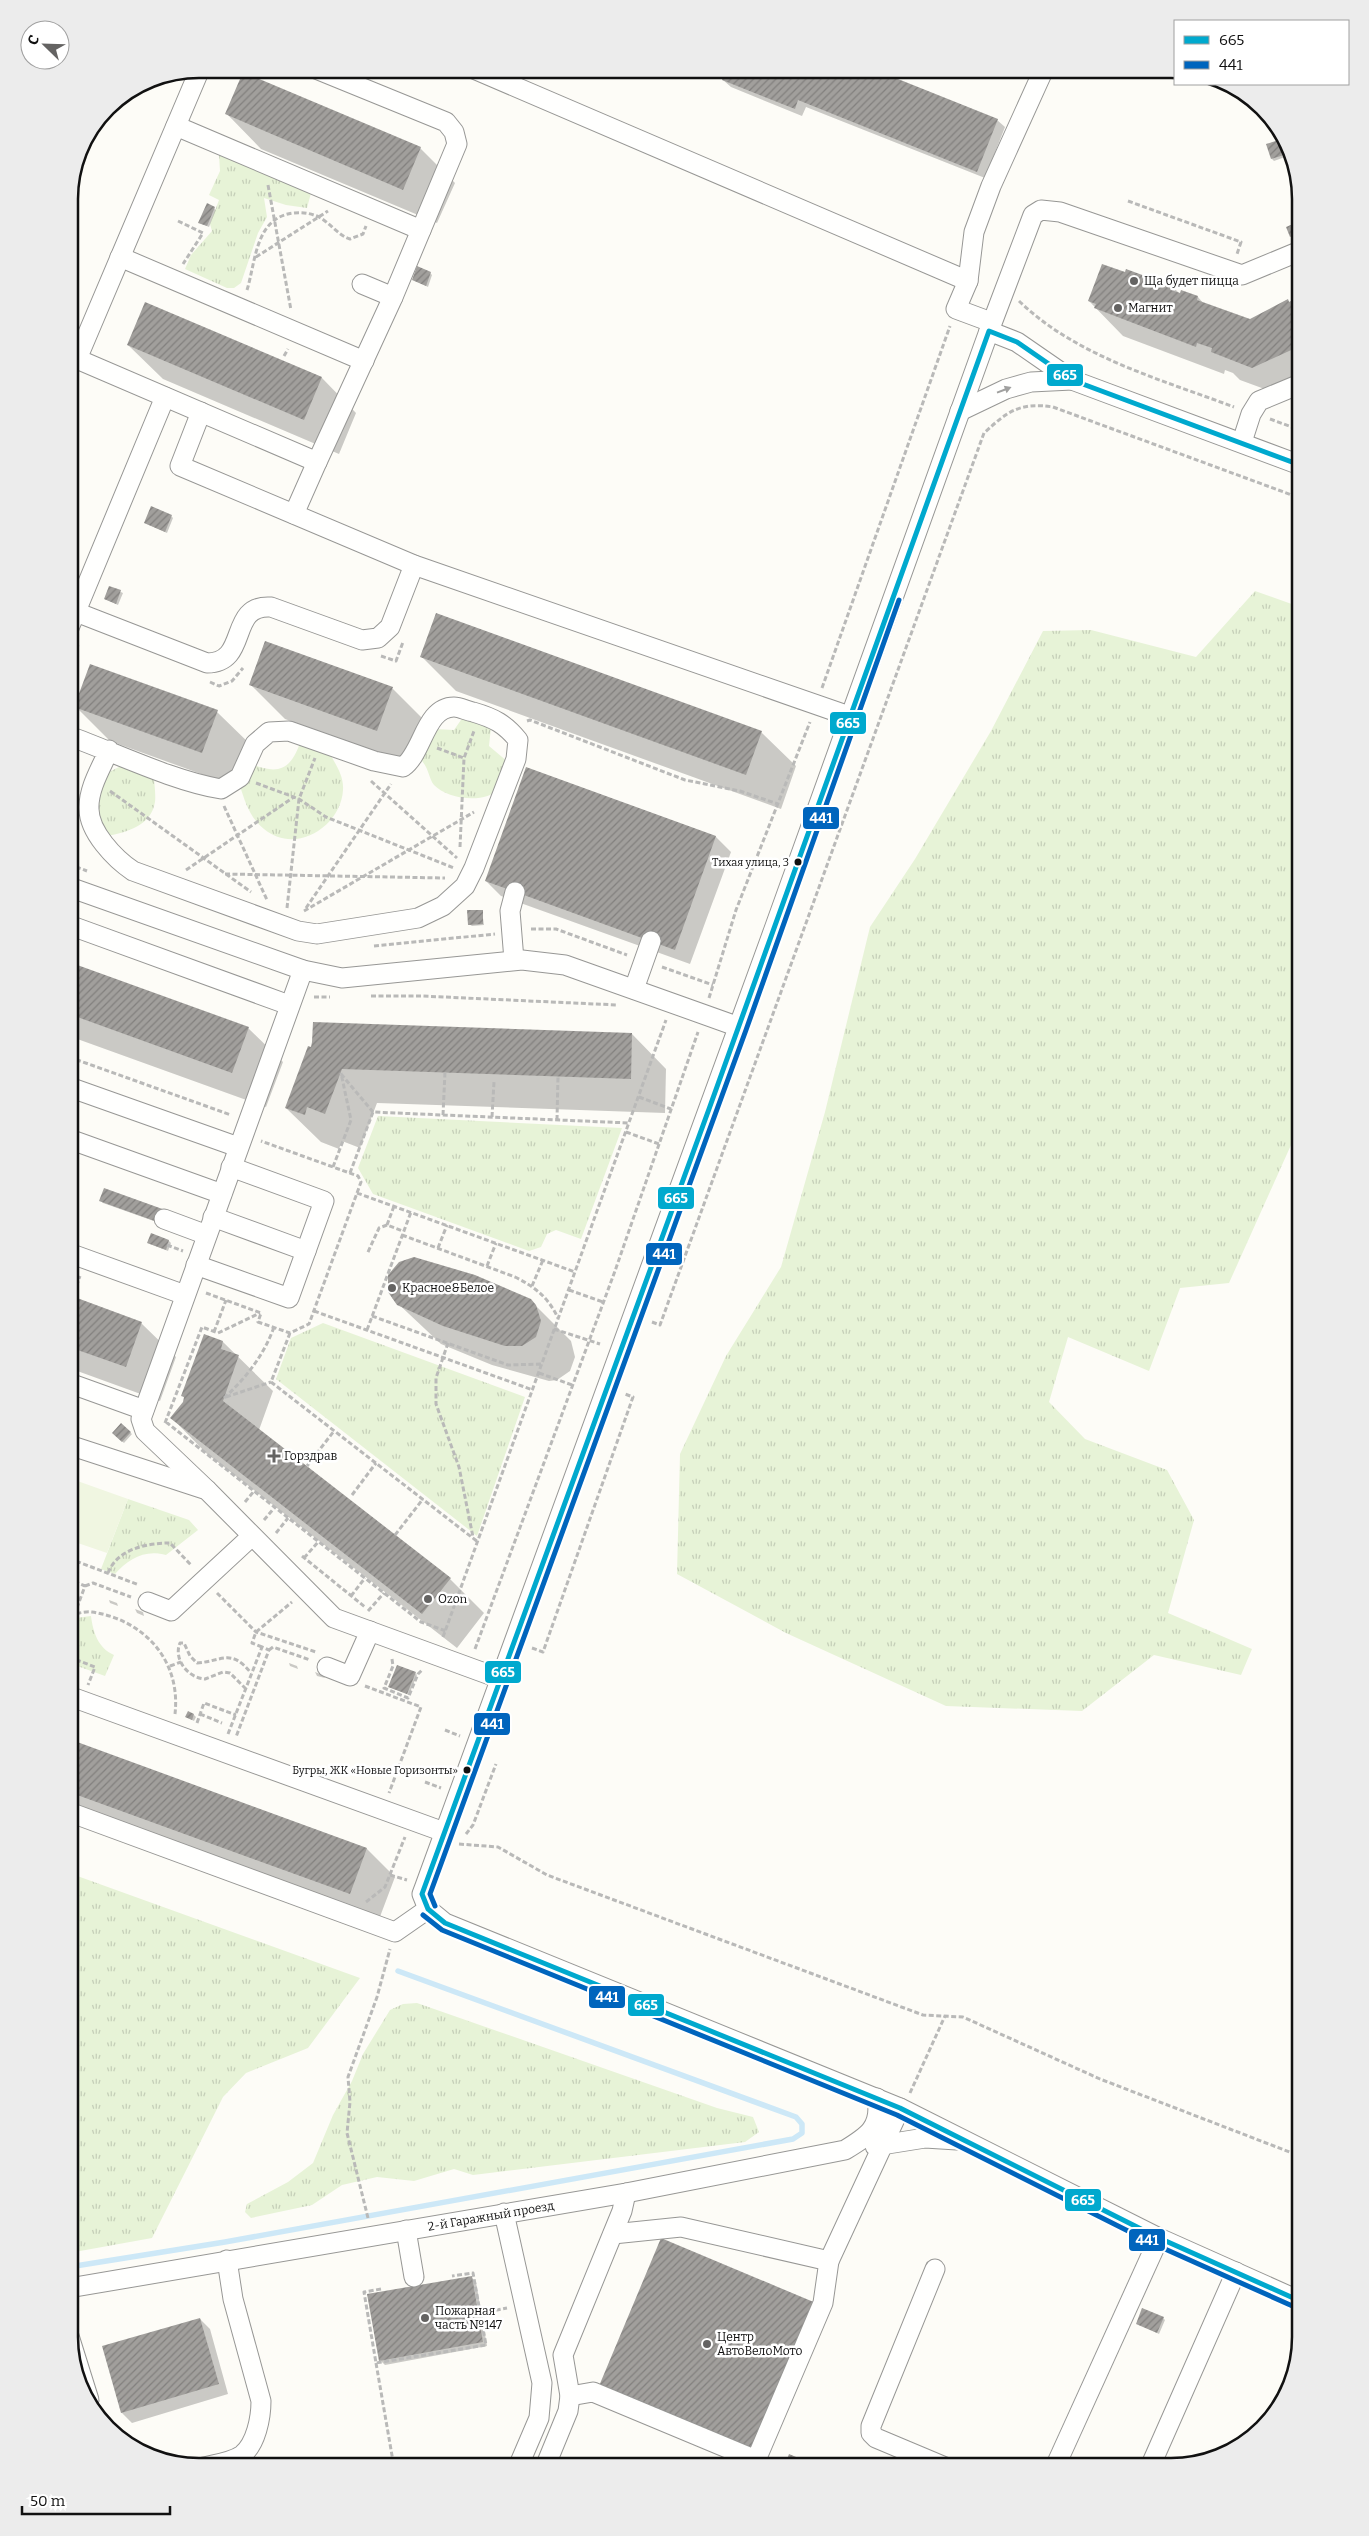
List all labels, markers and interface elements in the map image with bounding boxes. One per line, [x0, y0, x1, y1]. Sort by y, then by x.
north arrow [20, 20, 70, 70]
legend [1174, 20, 1349, 85]
text: 665 [1219, 31, 1244, 49]
text: С [24, 33, 43, 48]
text: 441 [1219, 56, 1243, 74]
place label: Ща будет пицца [1144, 274, 1239, 288]
marker: Ща будет пицца [1128, 275, 1140, 287]
place label: Магнит [1128, 301, 1173, 315]
marker: Магнит [1112, 302, 1124, 314]
line badge: 665 [1046, 363, 1084, 387]
text: 665 [1053, 367, 1077, 384]
one-way arrow [997, 386, 1012, 394]
line badge: 665 [829, 711, 867, 735]
text: 665 [836, 715, 860, 732]
line badge: 441 [802, 806, 840, 830]
text: 441 [809, 810, 833, 827]
place label: Тихая улица, 3 [712, 856, 789, 869]
marker: Тихая улица, 3 [793, 857, 803, 867]
line badge: 665 [657, 1186, 695, 1210]
text: 665 [664, 1190, 688, 1207]
line badge: 441 [645, 1242, 683, 1266]
text: 441 [652, 1246, 676, 1263]
place label: Красное&Белое [402, 1281, 494, 1295]
marker: Красное&Белое [386, 1282, 398, 1294]
place label: Горздрав [284, 1449, 337, 1463]
marker: Горздрав [268, 1450, 280, 1462]
place label: Ozon [438, 1592, 468, 1606]
marker: Ozon [422, 1593, 434, 1605]
line badge: 665 [484, 1660, 522, 1684]
text: 665 [491, 1664, 515, 1681]
line badge: 441 [473, 1712, 511, 1736]
text: 441 [480, 1716, 504, 1733]
place label: Бугры, ЖК «Новые Горизонты» [292, 1764, 458, 1777]
marker: Бугры, ЖК «Новые Горизонты» [462, 1765, 472, 1775]
line badge: 441 [588, 1985, 626, 2009]
text: 441 [595, 1989, 619, 2006]
line badge: 665 [627, 1993, 665, 2017]
text: 665 [634, 1997, 658, 2014]
line badge: 665 [1064, 2188, 1102, 2212]
text: 665 [1071, 2192, 1095, 2209]
street label: 2-й Гаражный проезд [427, 2198, 555, 2234]
line badge: 441 [1128, 2228, 1166, 2252]
text: 441 [1135, 2232, 1159, 2249]
place label: Пожарная часть №147 [434, 2304, 502, 2332]
marker: Пожарная часть №147 [419, 2312, 431, 2324]
place label: Центр АвтоВелоМото [717, 2330, 802, 2358]
marker: Центр АвтоВелоМото [701, 2338, 713, 2350]
scale bar [22, 2484, 170, 2516]
text: 50 m [30, 2492, 66, 2510]

